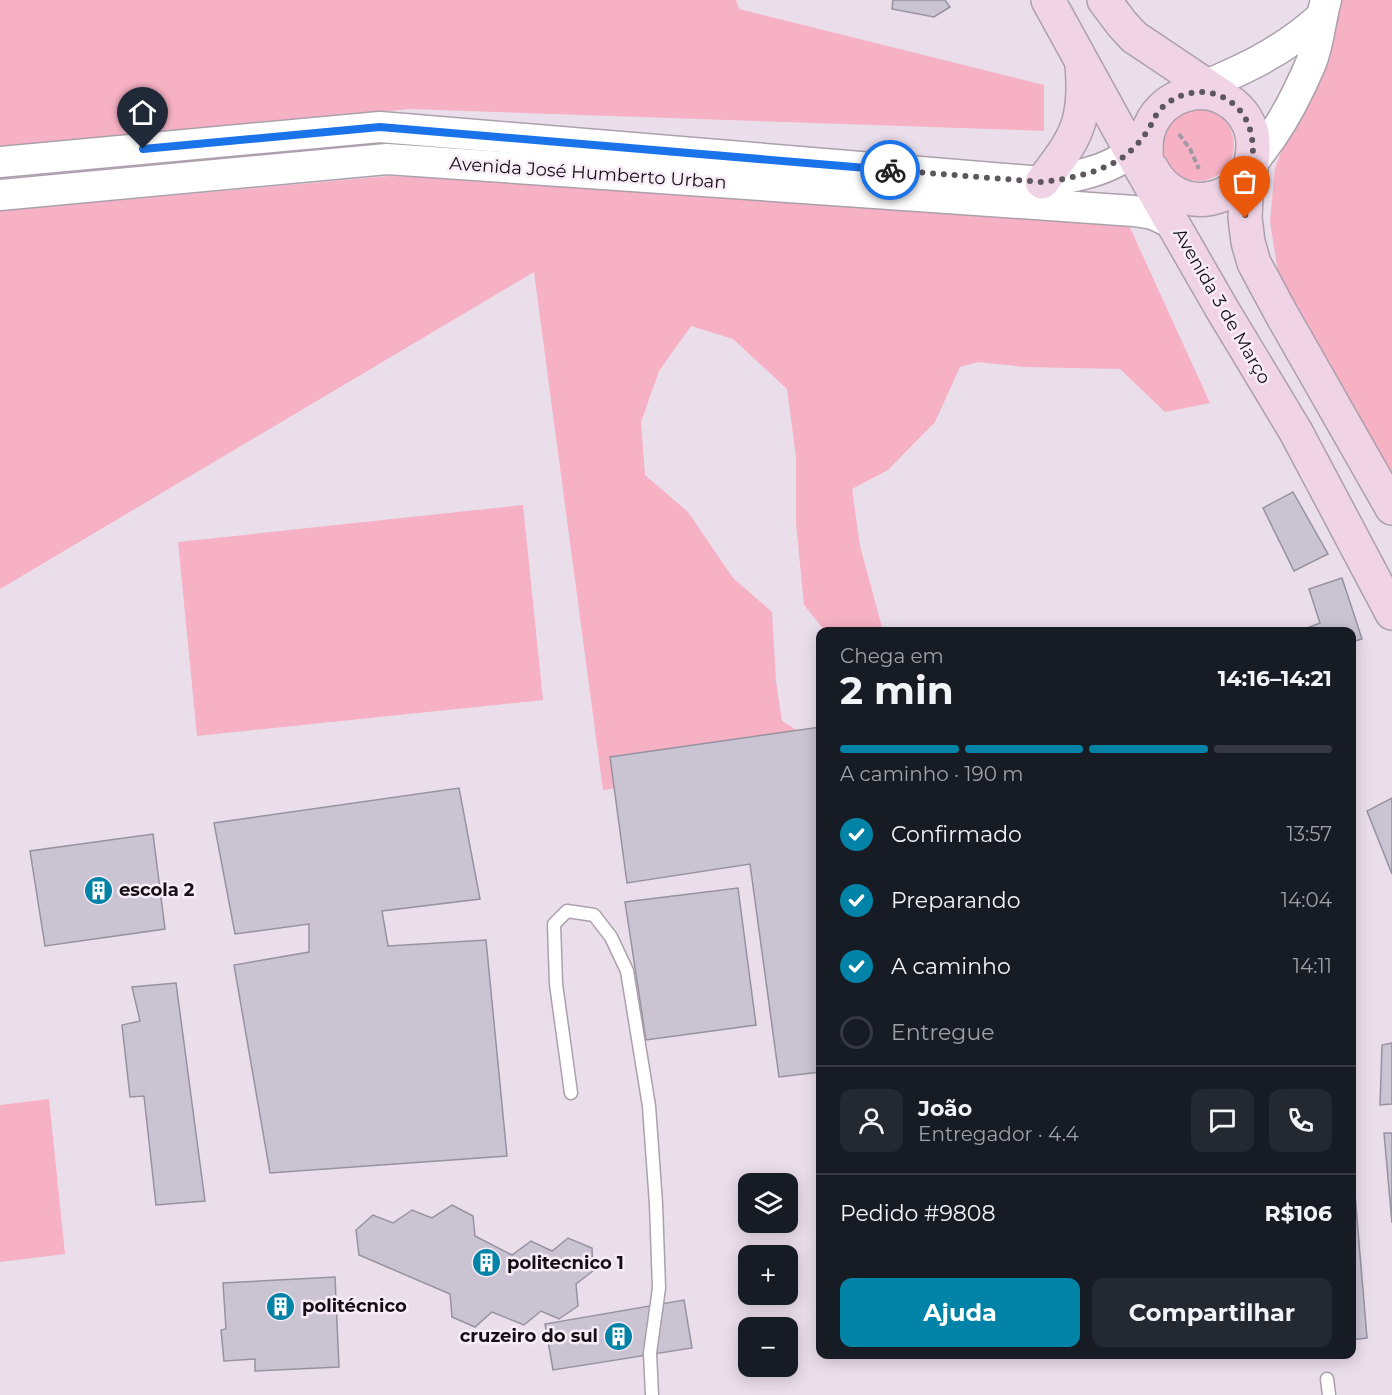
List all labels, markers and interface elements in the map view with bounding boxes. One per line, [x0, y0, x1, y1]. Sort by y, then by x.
pin [117, 87, 168, 149]
icon: home [126, 96, 159, 129]
courier [860, 140, 920, 200]
street label: Avenida José Humberto Urban [449, 152, 727, 194]
icon: bike [874, 154, 907, 187]
pin [1219, 156, 1270, 218]
icon: bag [1228, 165, 1261, 198]
street label: Avenida 3 de Março [1168, 224, 1276, 388]
text: Chega em [840, 644, 944, 668]
text: 14:16–14:21 [1218, 665, 1332, 692]
text: 2 min [840, 666, 954, 714]
text: A caminho · 190 m [840, 762, 1023, 786]
icon: check [840, 818, 873, 851]
text: Confirmado [891, 821, 1022, 848]
text: 13:57 [1286, 822, 1332, 846]
building icon: escola 2 [82, 874, 114, 906]
place label: escola 2 [119, 879, 195, 901]
icon: check [840, 884, 873, 917]
text: Preparando [891, 887, 1020, 914]
text: 14:04 [1281, 888, 1332, 912]
icon: check [840, 950, 873, 983]
text: A caminho [891, 953, 1011, 980]
text: 14:11 [1293, 954, 1332, 978]
text: Entregue [891, 1019, 995, 1046]
button: person [840, 1089, 903, 1152]
button: chat [1191, 1089, 1254, 1152]
button: phone [1269, 1089, 1332, 1152]
text: João [918, 1095, 972, 1122]
text: Entregador · 4.4 [918, 1122, 1079, 1146]
map controls [738, 1173, 798, 1377]
button: layers [738, 1173, 798, 1233]
text: Pedido #9808 [840, 1200, 995, 1227]
text: R$106 [1264, 1200, 1332, 1227]
button: + [738, 1245, 798, 1305]
building icon: politecnico 1 [470, 1247, 502, 1279]
place label: politecnico 1 [507, 1252, 624, 1274]
button: Ajuda [840, 1278, 1080, 1347]
button: Compartilhar [1092, 1278, 1332, 1347]
building icon: politécnico [265, 1290, 297, 1322]
place label: politécnico [302, 1295, 407, 1317]
button: − [738, 1317, 798, 1377]
building icon: cruzeiro do sul [603, 1320, 635, 1352]
place label: cruzeiro do sul [460, 1325, 598, 1347]

